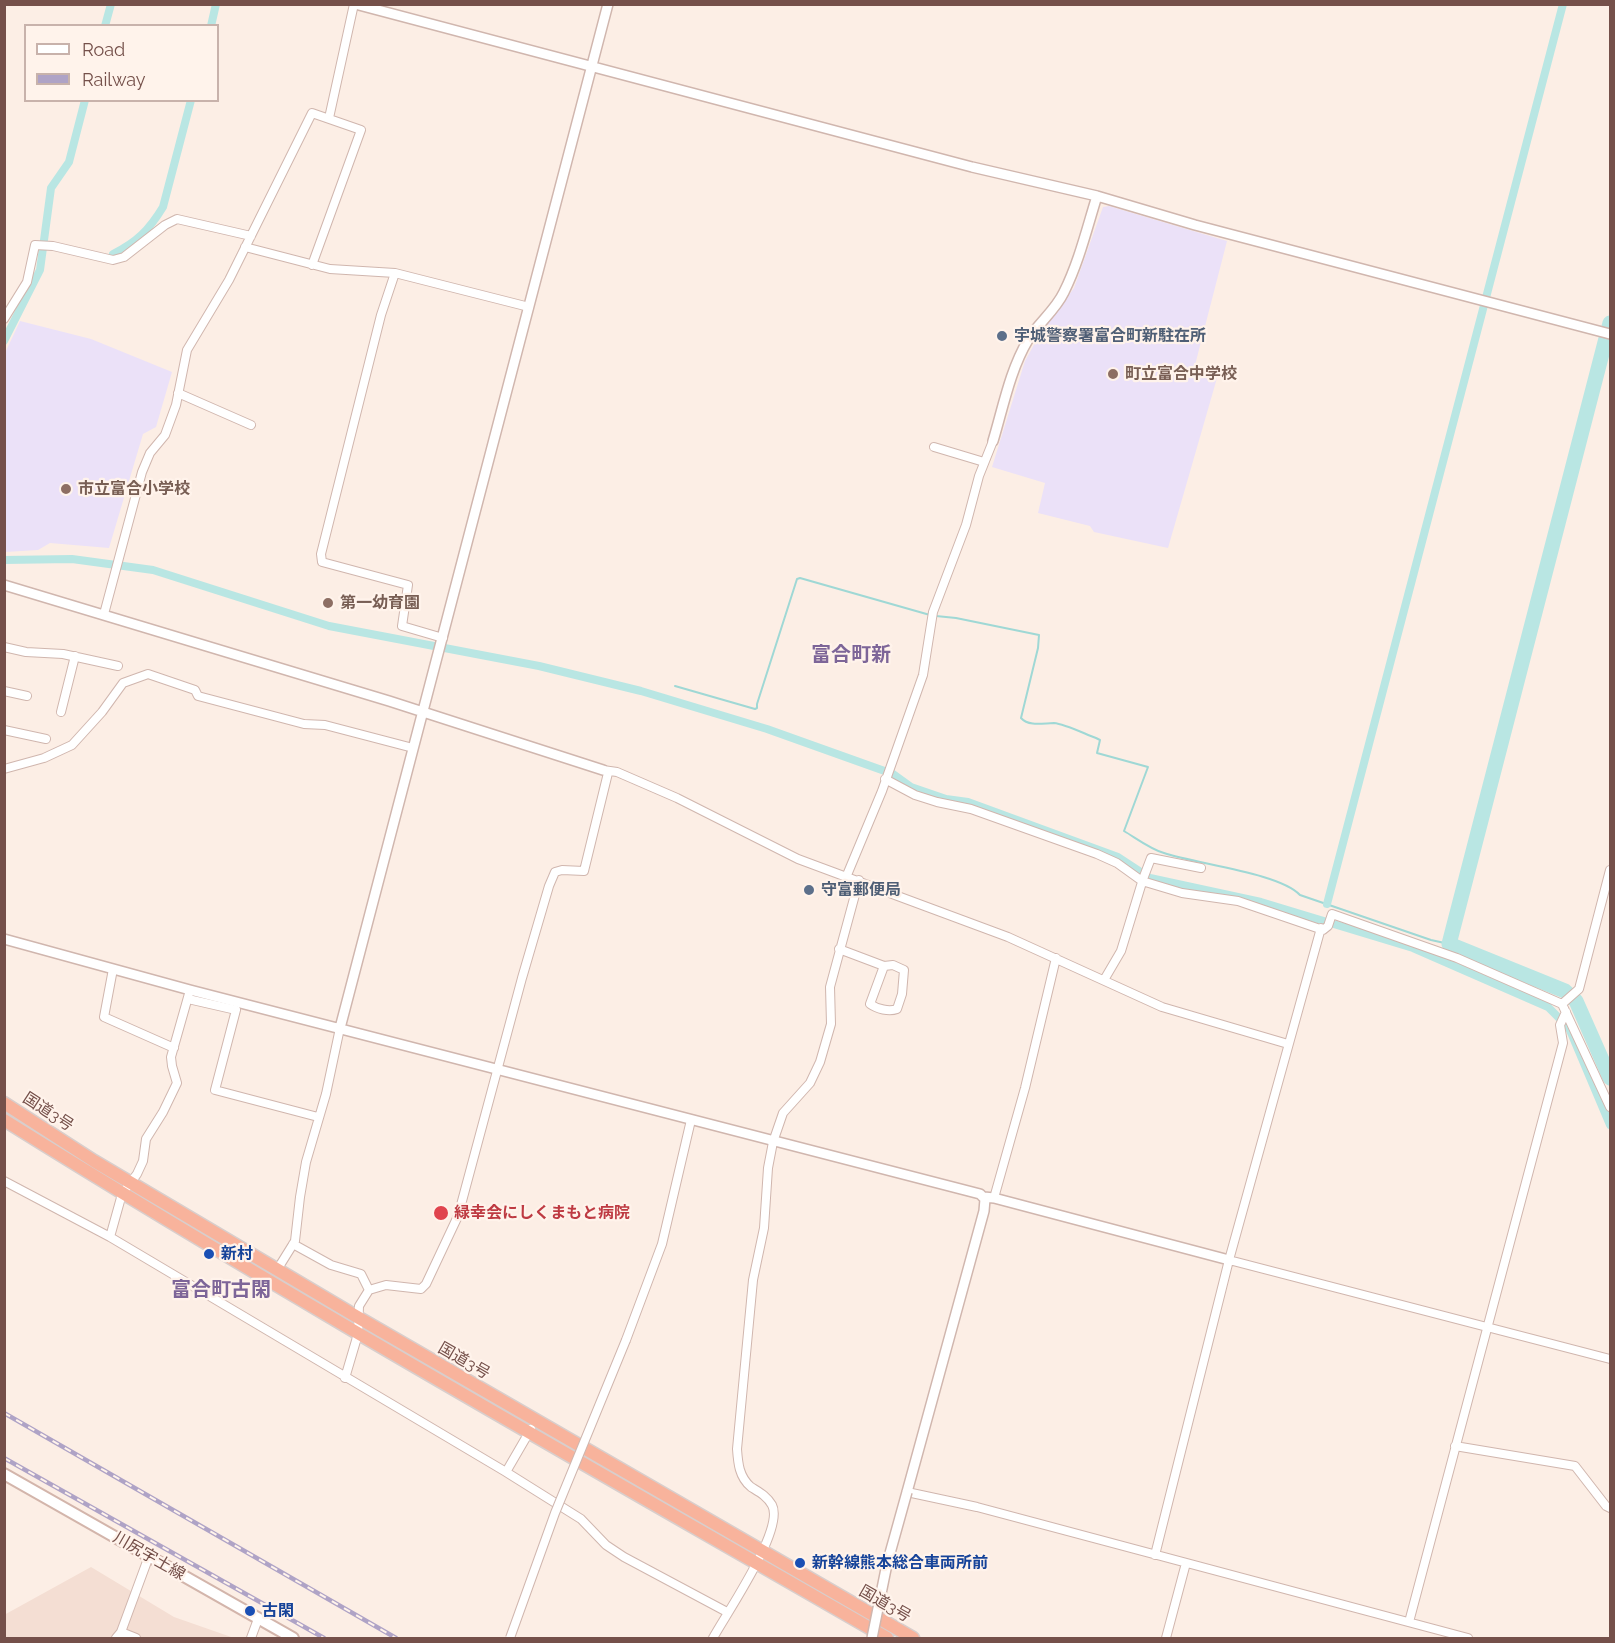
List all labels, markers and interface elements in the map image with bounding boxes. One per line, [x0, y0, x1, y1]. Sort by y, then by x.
legend [24, 24, 219, 102]
text: Road [82, 39, 125, 60]
text: Railway [82, 69, 146, 90]
place label: 宇城警察署富合町新駐在所 [1014, 326, 1206, 346]
marker: 宇城警察署富合町新駐在所 [995, 329, 1009, 343]
place label: 町立富合中学校 [1125, 364, 1237, 384]
marker: 町立富合中学校 [1106, 367, 1120, 381]
place label: 市立富合小学校 [78, 479, 190, 499]
marker: 市立富合小学校 [59, 482, 73, 496]
place label: 第一幼育園 [340, 593, 420, 613]
marker: 第一幼育園 [321, 596, 335, 610]
district label: 富合町新 [811, 643, 891, 667]
place label: 守富郵便局 [821, 880, 901, 900]
marker: 守富郵便局 [802, 883, 816, 897]
street label: 国道3号 [19, 1089, 77, 1135]
place label: 緑幸会にしくまもと病院 [454, 1203, 630, 1223]
marker: 緑幸会にしくまもと病院 [432, 1204, 450, 1222]
place label: 新村 [221, 1244, 253, 1264]
marker: 新村 [202, 1247, 216, 1261]
district label: 富合町古閑 [171, 1278, 271, 1302]
street label: 国道3号 [435, 1339, 493, 1383]
street label: 川尻宇土線 [110, 1528, 188, 1584]
place label: 新幹線熊本総合車両所前 [812, 1553, 988, 1573]
marker: 新幹線熊本総合車両所前 [793, 1556, 807, 1570]
street label: 国道3号 [856, 1582, 914, 1626]
place label: 古閑 [262, 1601, 294, 1621]
marker: 古閑 [243, 1604, 257, 1618]

